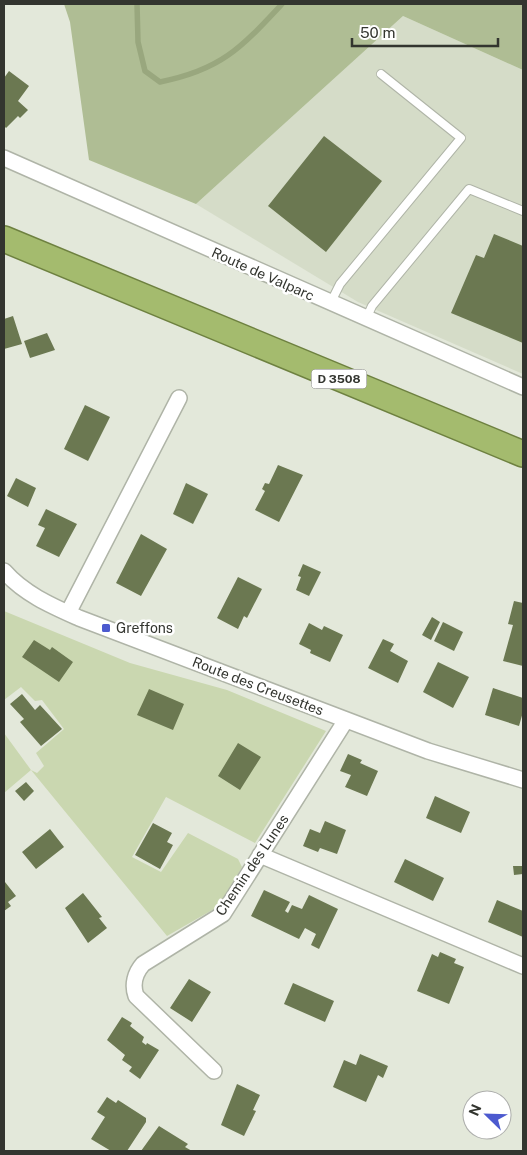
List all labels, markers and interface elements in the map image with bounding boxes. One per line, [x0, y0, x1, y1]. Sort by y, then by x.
scale bar [352, 15, 498, 47]
text: 50 m [360, 24, 395, 41]
street label: Route de Valparc [209, 244, 317, 304]
road number: D 3508 [312, 369, 366, 388]
place label: Greffons [116, 620, 173, 636]
marker: Greffons [100, 622, 112, 634]
street label: Route des Creusettes [190, 654, 326, 718]
street label: Chemin des Lunes [212, 811, 292, 919]
north arrow [462, 1090, 512, 1140]
text: N [466, 1102, 485, 1118]

